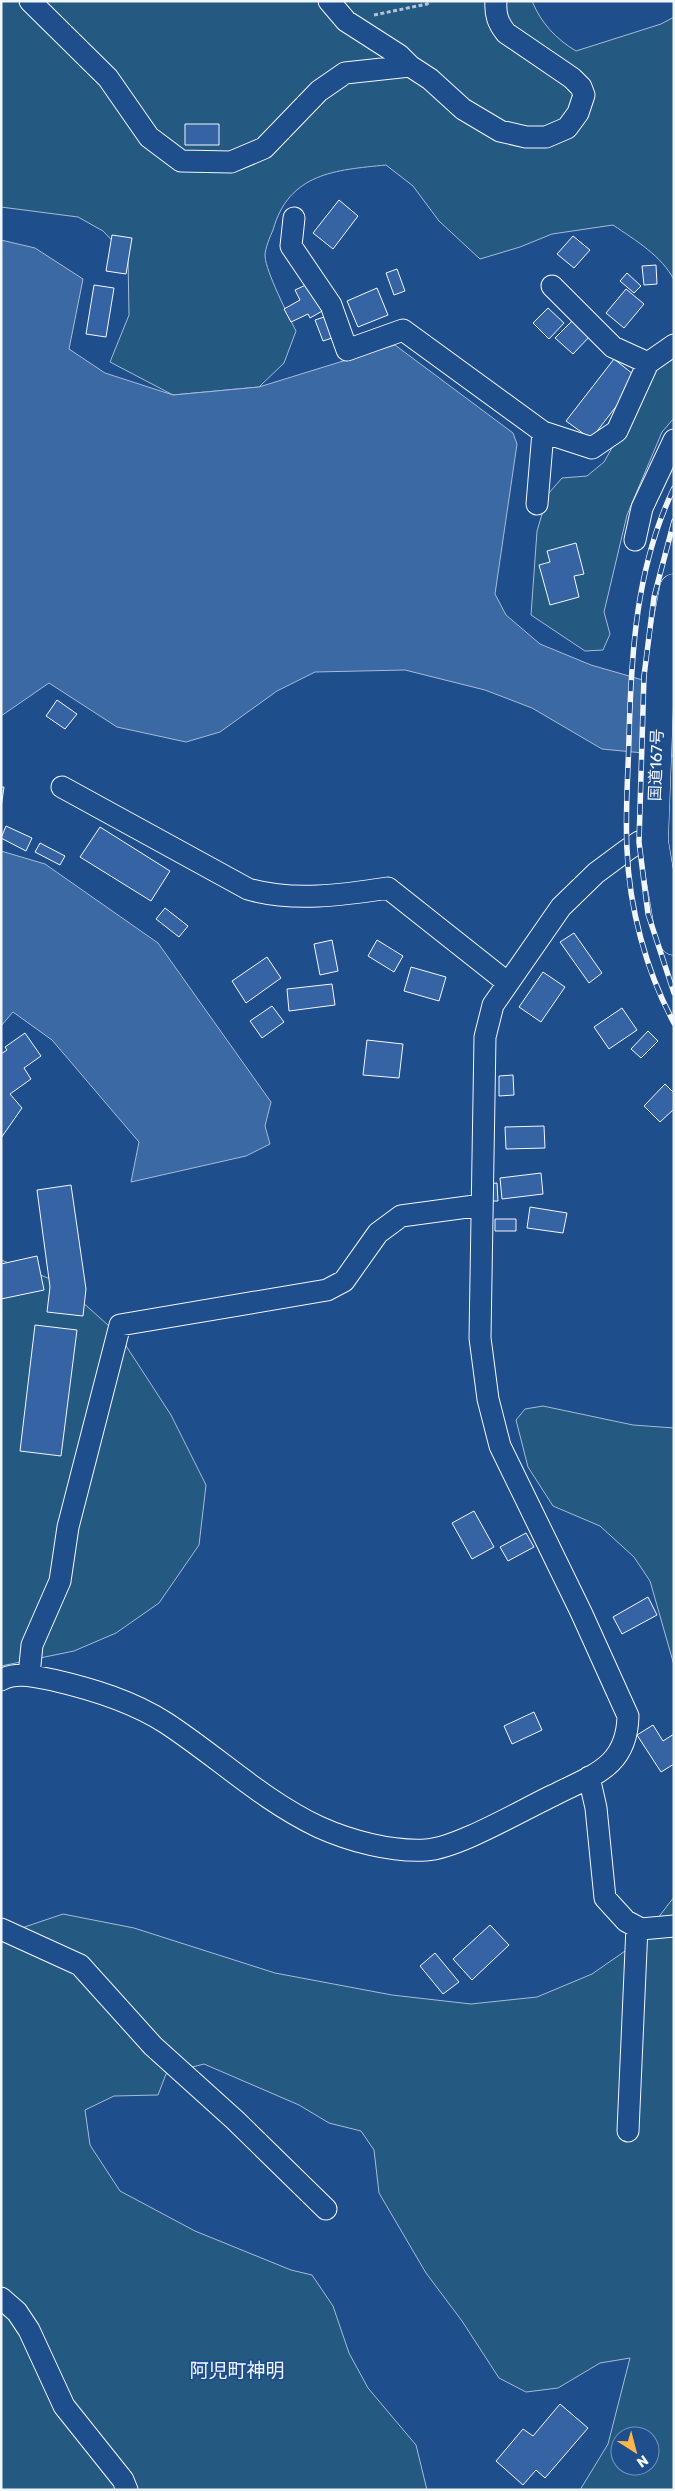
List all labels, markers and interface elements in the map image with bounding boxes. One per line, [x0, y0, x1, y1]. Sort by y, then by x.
street label: 国道167号 [645, 729, 667, 801]
district label: 阿児町神明 [189, 2359, 285, 2382]
north arrow [610, 2426, 660, 2476]
text: N [633, 2451, 651, 2471]

